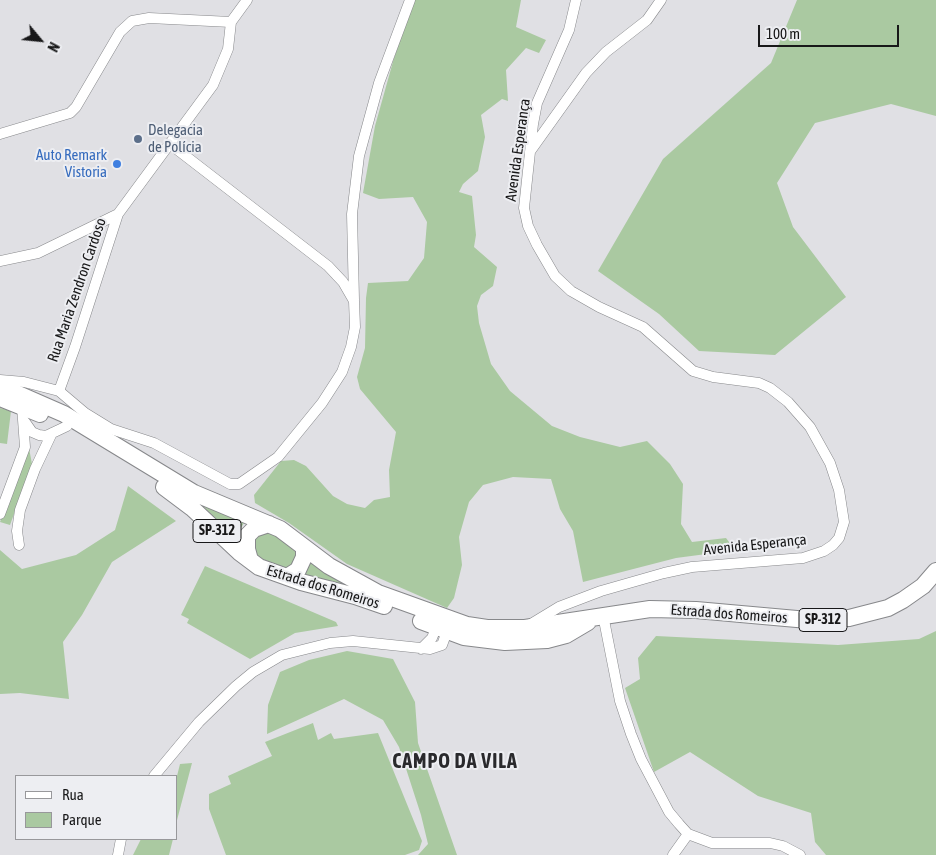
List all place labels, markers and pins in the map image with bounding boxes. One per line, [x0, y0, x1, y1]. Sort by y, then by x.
place label: Delegacia de Polícia [148, 121, 203, 156]
marker: Delegacia de Polícia [132, 133, 144, 145]
place label: Auto Remark Vistoria [36, 146, 107, 181]
marker: Auto Remark Vistoria [111, 158, 123, 170]

